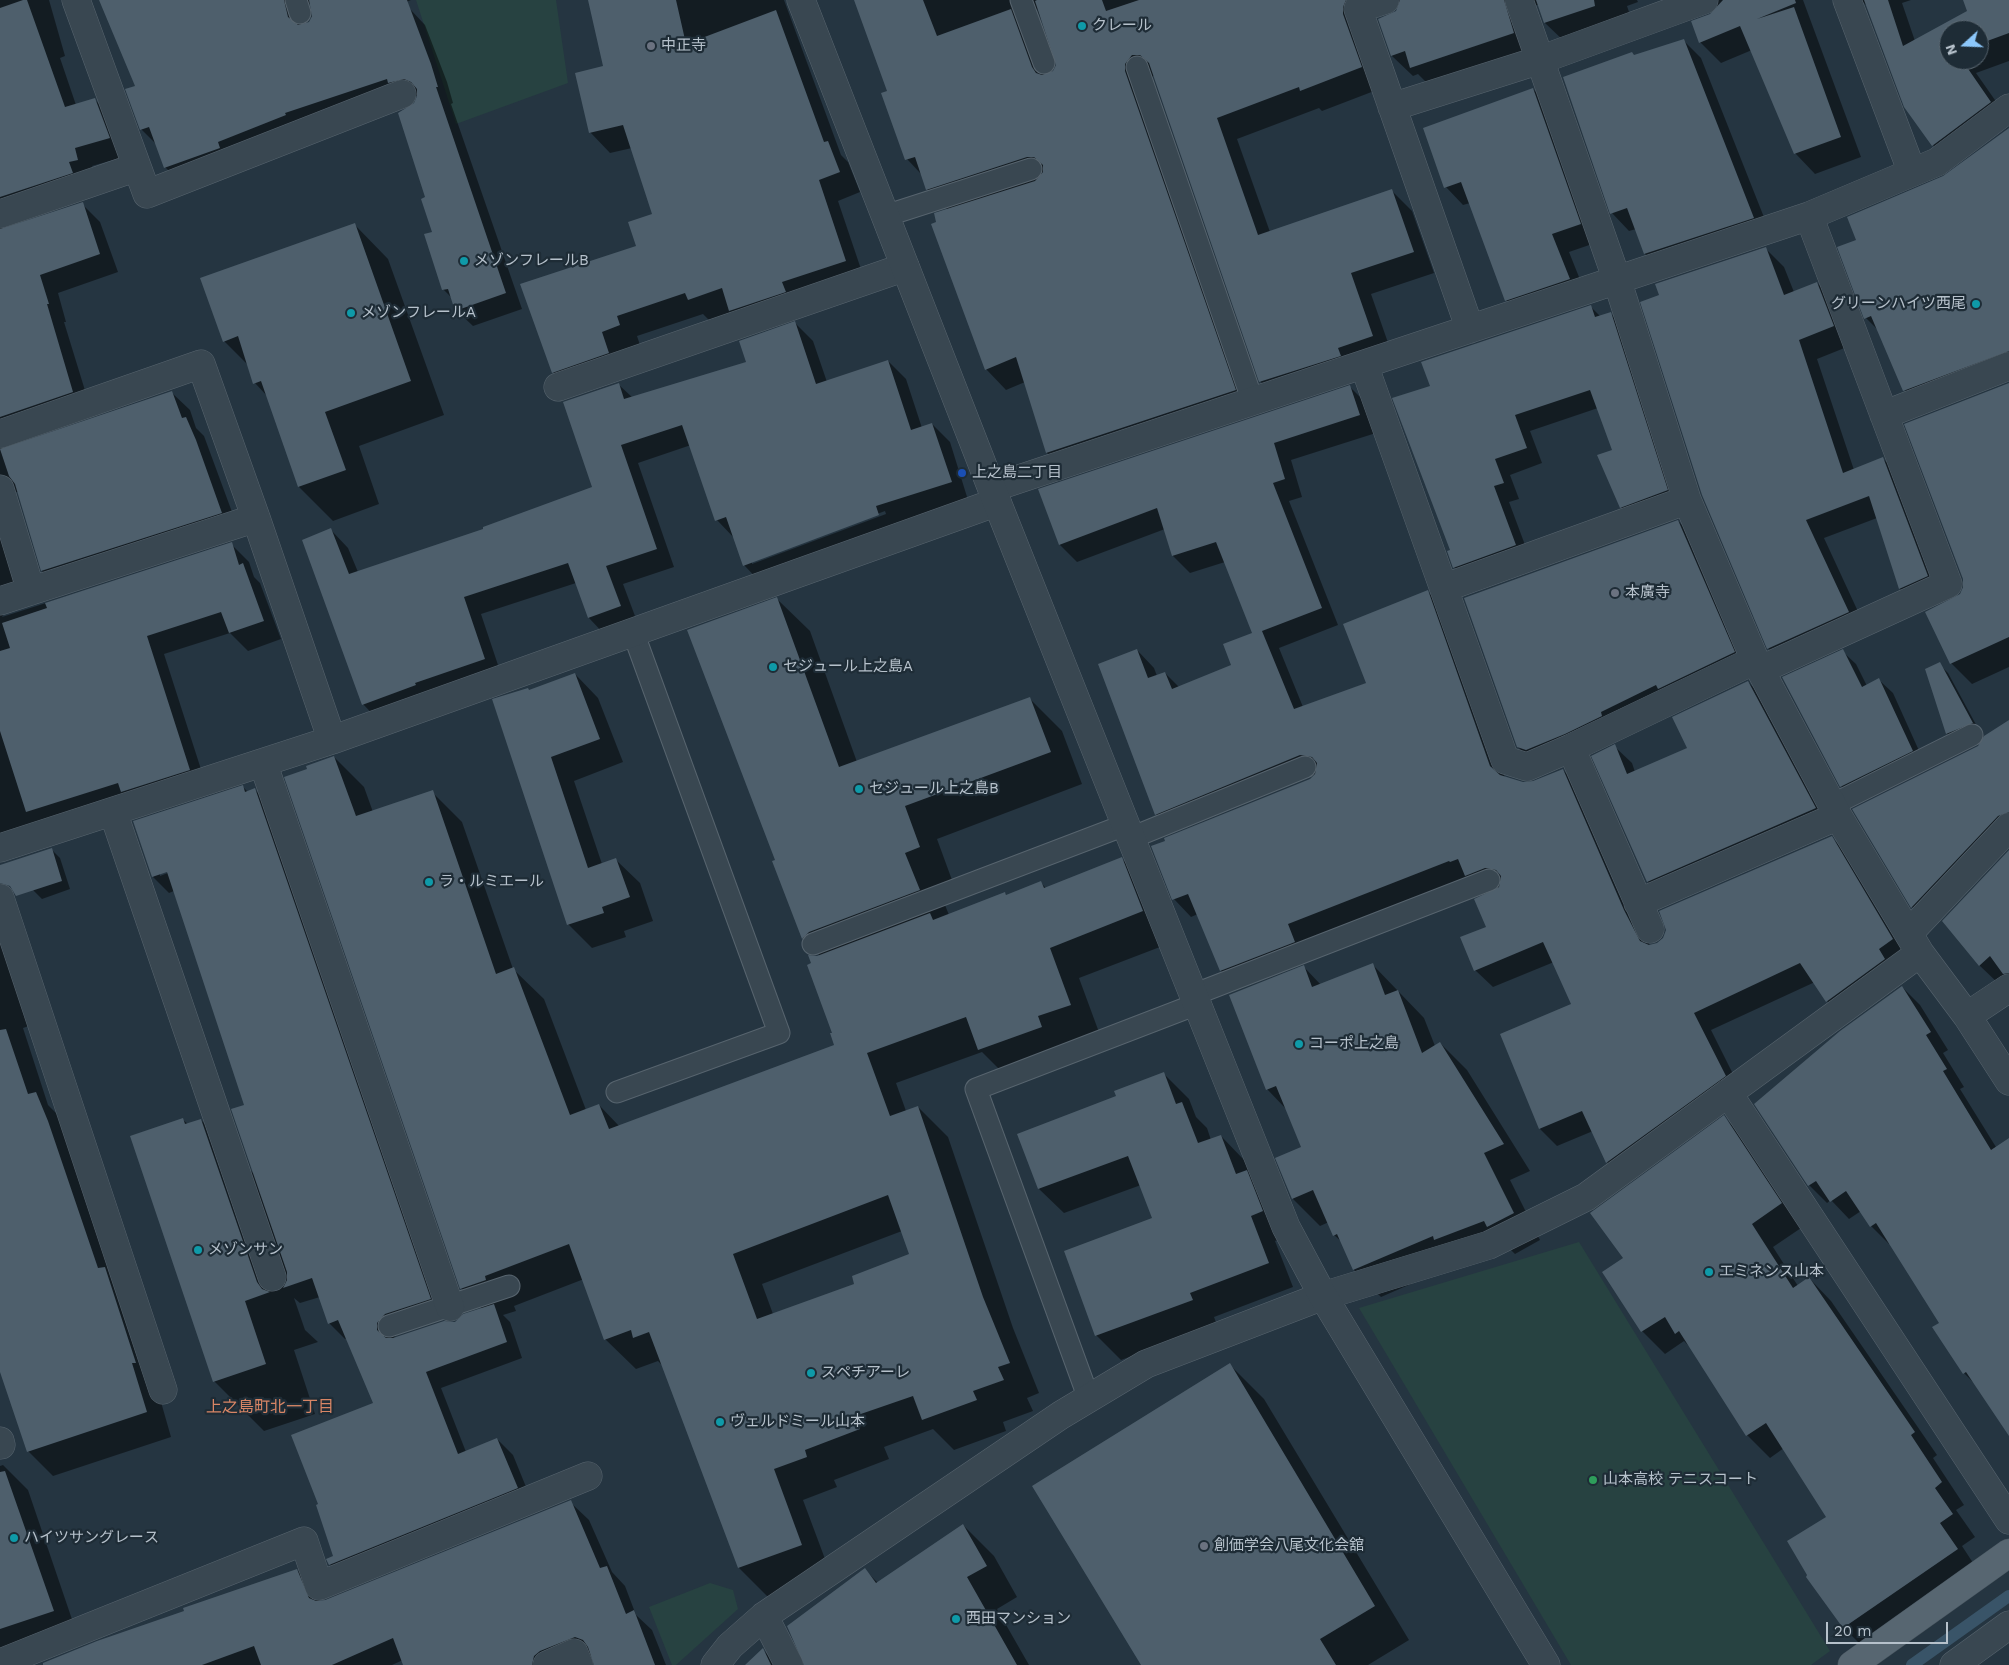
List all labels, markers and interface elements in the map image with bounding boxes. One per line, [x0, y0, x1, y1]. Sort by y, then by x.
place label: クレール [1092, 17, 1152, 35]
marker: クレール [1076, 20, 1088, 32]
north arrow [1939, 20, 1989, 70]
place label: 中正寺 [661, 37, 706, 55]
marker: 中正寺 [645, 40, 657, 52]
text: N [1942, 42, 1960, 57]
place label: メゾンフレールB [474, 252, 589, 270]
marker: メゾンフレールB [458, 255, 470, 267]
place label: グリーンハイツ西尾 [1831, 295, 1966, 313]
marker: グリーンハイツ西尾 [1970, 298, 1982, 310]
place label: メゾンフレールA [361, 304, 476, 322]
marker: メゾンフレールA [345, 307, 357, 319]
place label: 上之島二丁目 [972, 464, 1062, 482]
marker: 上之島二丁目 [956, 467, 968, 479]
place label: 本廣寺 [1625, 584, 1670, 602]
marker: 本廣寺 [1609, 587, 1621, 599]
place label: セジュール上之島A [783, 658, 913, 676]
marker: セジュール上之島A [767, 661, 779, 673]
place label: セジュール上之島B [869, 780, 999, 798]
marker: セジュール上之島B [853, 783, 865, 795]
place label: ラ・ルミエール [439, 873, 544, 891]
marker: ラ・ルミエール [423, 876, 435, 888]
place label: コーポ上之島 [1309, 1035, 1399, 1053]
marker: コーポ上之島 [1293, 1038, 1305, 1050]
place label: メゾンサン [208, 1241, 283, 1259]
marker: メゾンサン [192, 1244, 204, 1256]
place label: エミネンス山本 [1719, 1263, 1824, 1281]
marker: エミネンス山本 [1703, 1266, 1715, 1278]
place label: スペチアーレ [821, 1364, 910, 1382]
marker: スペチアーレ [805, 1367, 817, 1379]
district label: 上之島町北一丁目 [206, 1397, 334, 1417]
place label: ヴェルドミール山本 [730, 1413, 865, 1431]
marker: ヴェルドミール山本 [714, 1416, 726, 1428]
place label: 山本高校 テニスコート [1603, 1471, 1758, 1489]
marker: 山本高校 テニスコート [1587, 1474, 1599, 1486]
place label: ハイツサングレース [24, 1529, 159, 1547]
marker: ハイツサングレース [8, 1532, 20, 1544]
place label: 創価学会八尾文化会舘 [1214, 1537, 1364, 1555]
marker: 創価学会八尾文化会舘 [1198, 1540, 1210, 1552]
place label: 西田マンション [966, 1610, 1071, 1628]
scale bar [1829, 1612, 1952, 1644]
marker: 西田マンション [950, 1613, 962, 1625]
text: 20 m [1834, 1622, 1872, 1640]

